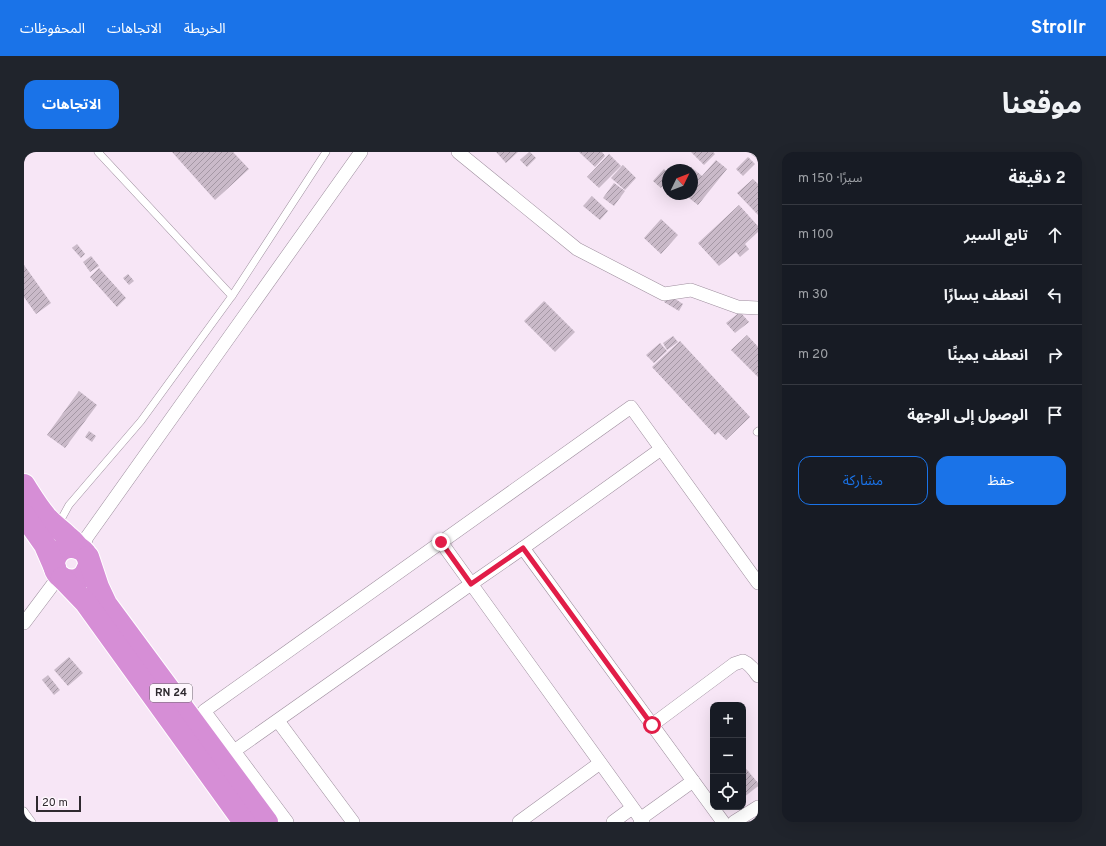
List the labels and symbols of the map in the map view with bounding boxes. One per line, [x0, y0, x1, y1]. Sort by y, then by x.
north arrow [662, 164, 698, 200]
route end [432, 533, 450, 551]
road number: RN 24 [150, 684, 192, 702]
route start [643, 716, 661, 734]
scale bar [36, 794, 81, 813]

